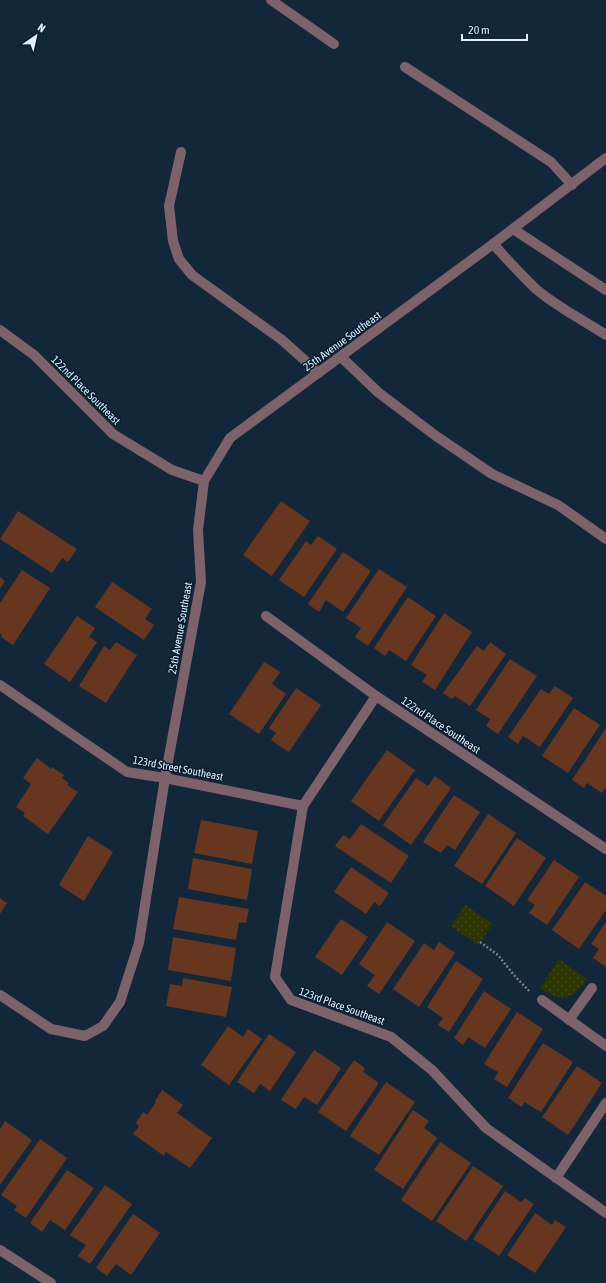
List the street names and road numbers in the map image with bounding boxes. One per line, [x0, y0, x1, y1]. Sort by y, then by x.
street label: 25th Avenue Southeast [301, 309, 383, 373]
street label: 122nd Place Southeast [49, 353, 123, 427]
street label: 25th Avenue Southeast [166, 581, 194, 675]
street label: 122nd Place Southeast [399, 694, 483, 756]
street label: 123rd Street Southeast [132, 753, 224, 783]
street label: 123rd Place Southeast [298, 985, 386, 1027]

